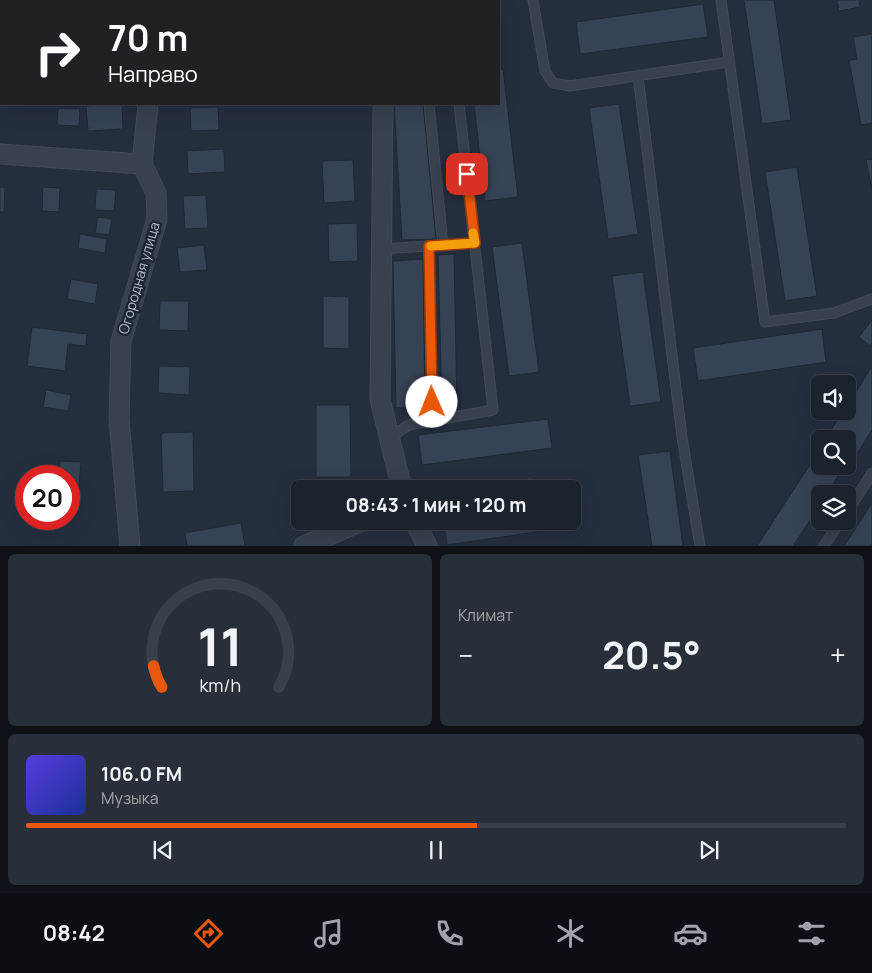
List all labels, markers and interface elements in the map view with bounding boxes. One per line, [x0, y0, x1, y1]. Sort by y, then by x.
text: 70 m [108, 14, 188, 62]
icon: right [25, 20, 90, 85]
text: Направо [108, 59, 198, 89]
pin [446, 153, 488, 195]
icon: arrive [453, 160, 481, 188]
street label: Огородная улица [113, 220, 164, 336]
position arrow [405, 375, 457, 427]
map controls [811, 375, 856, 530]
button: sound [811, 375, 856, 420]
button: search [811, 430, 856, 475]
speed limit sign: 20 [15, 465, 80, 530]
button: layers [811, 485, 856, 530]
text: 08:43 · 1 мин · 120 m [346, 492, 526, 518]
text: Климат [458, 604, 513, 626]
text: 11 [197, 611, 243, 682]
text: 20.5° [602, 628, 701, 680]
text: − [458, 636, 473, 674]
text: + [830, 636, 846, 674]
text: km/h [199, 673, 241, 697]
text: 106.0 FM [101, 761, 182, 787]
text: Музыка [101, 787, 159, 809]
icon: previous [149, 836, 177, 864]
icon: pause [422, 836, 450, 864]
icon: next [695, 836, 723, 864]
icon: directions [191, 916, 226, 951]
icon: music [311, 916, 346, 951]
icon: phone [432, 916, 467, 951]
icon: climate [553, 916, 588, 951]
icon: car [673, 916, 708, 951]
icon: filters [794, 916, 829, 951]
text: 08:42 [43, 918, 105, 948]

